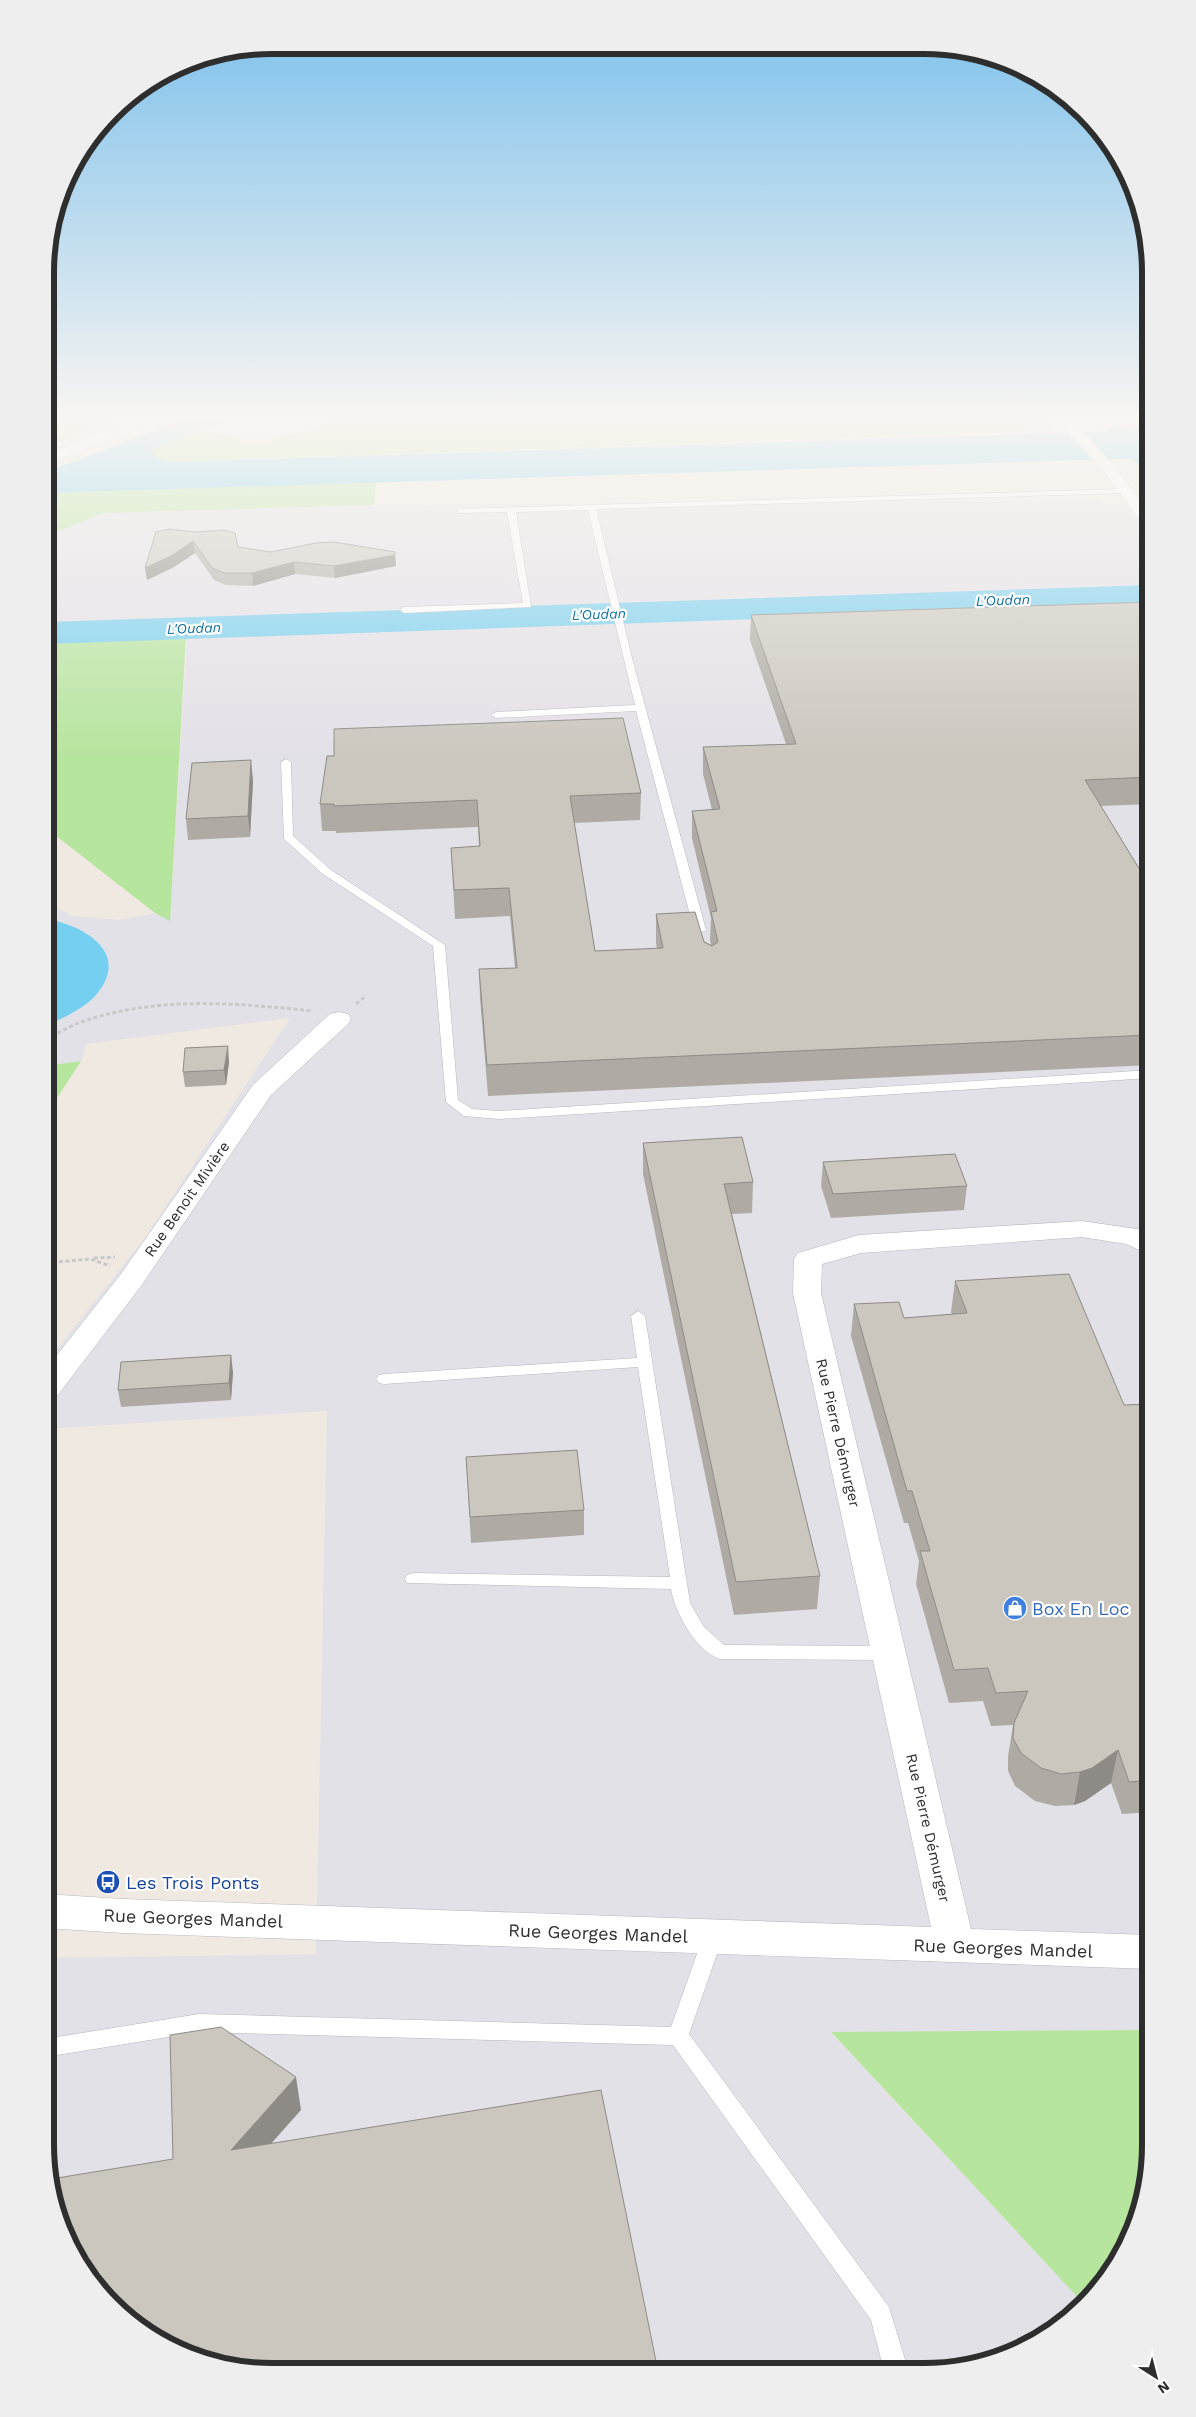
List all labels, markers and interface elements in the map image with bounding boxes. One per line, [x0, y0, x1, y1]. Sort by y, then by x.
water label: L'Oudan [976, 591, 1030, 609]
water label: L'Oudan [572, 605, 626, 623]
water label: L'Oudan [167, 619, 221, 637]
street label: Rue Benoit Mivière [140, 1138, 234, 1260]
street label: Rue Pierre Démurger [812, 1357, 864, 1509]
shop icon: Box En Loc [1002, 1595, 1028, 1621]
place label: Box En Loc [1032, 1598, 1130, 1619]
street label: Rue Pierre Démurger [902, 1752, 954, 1904]
bus stop icon: Les Trois Ponts [95, 1869, 121, 1895]
place label: Les Trois Ponts [126, 1872, 260, 1893]
street label: Rue Georges Mandel [103, 1904, 284, 1932]
street label: Rue Georges Mandel [508, 1919, 689, 1947]
street label: Rue Georges Mandel [913, 1934, 1094, 1962]
north arrow [1131, 2352, 1181, 2402]
text: N [1155, 2378, 1173, 2397]

